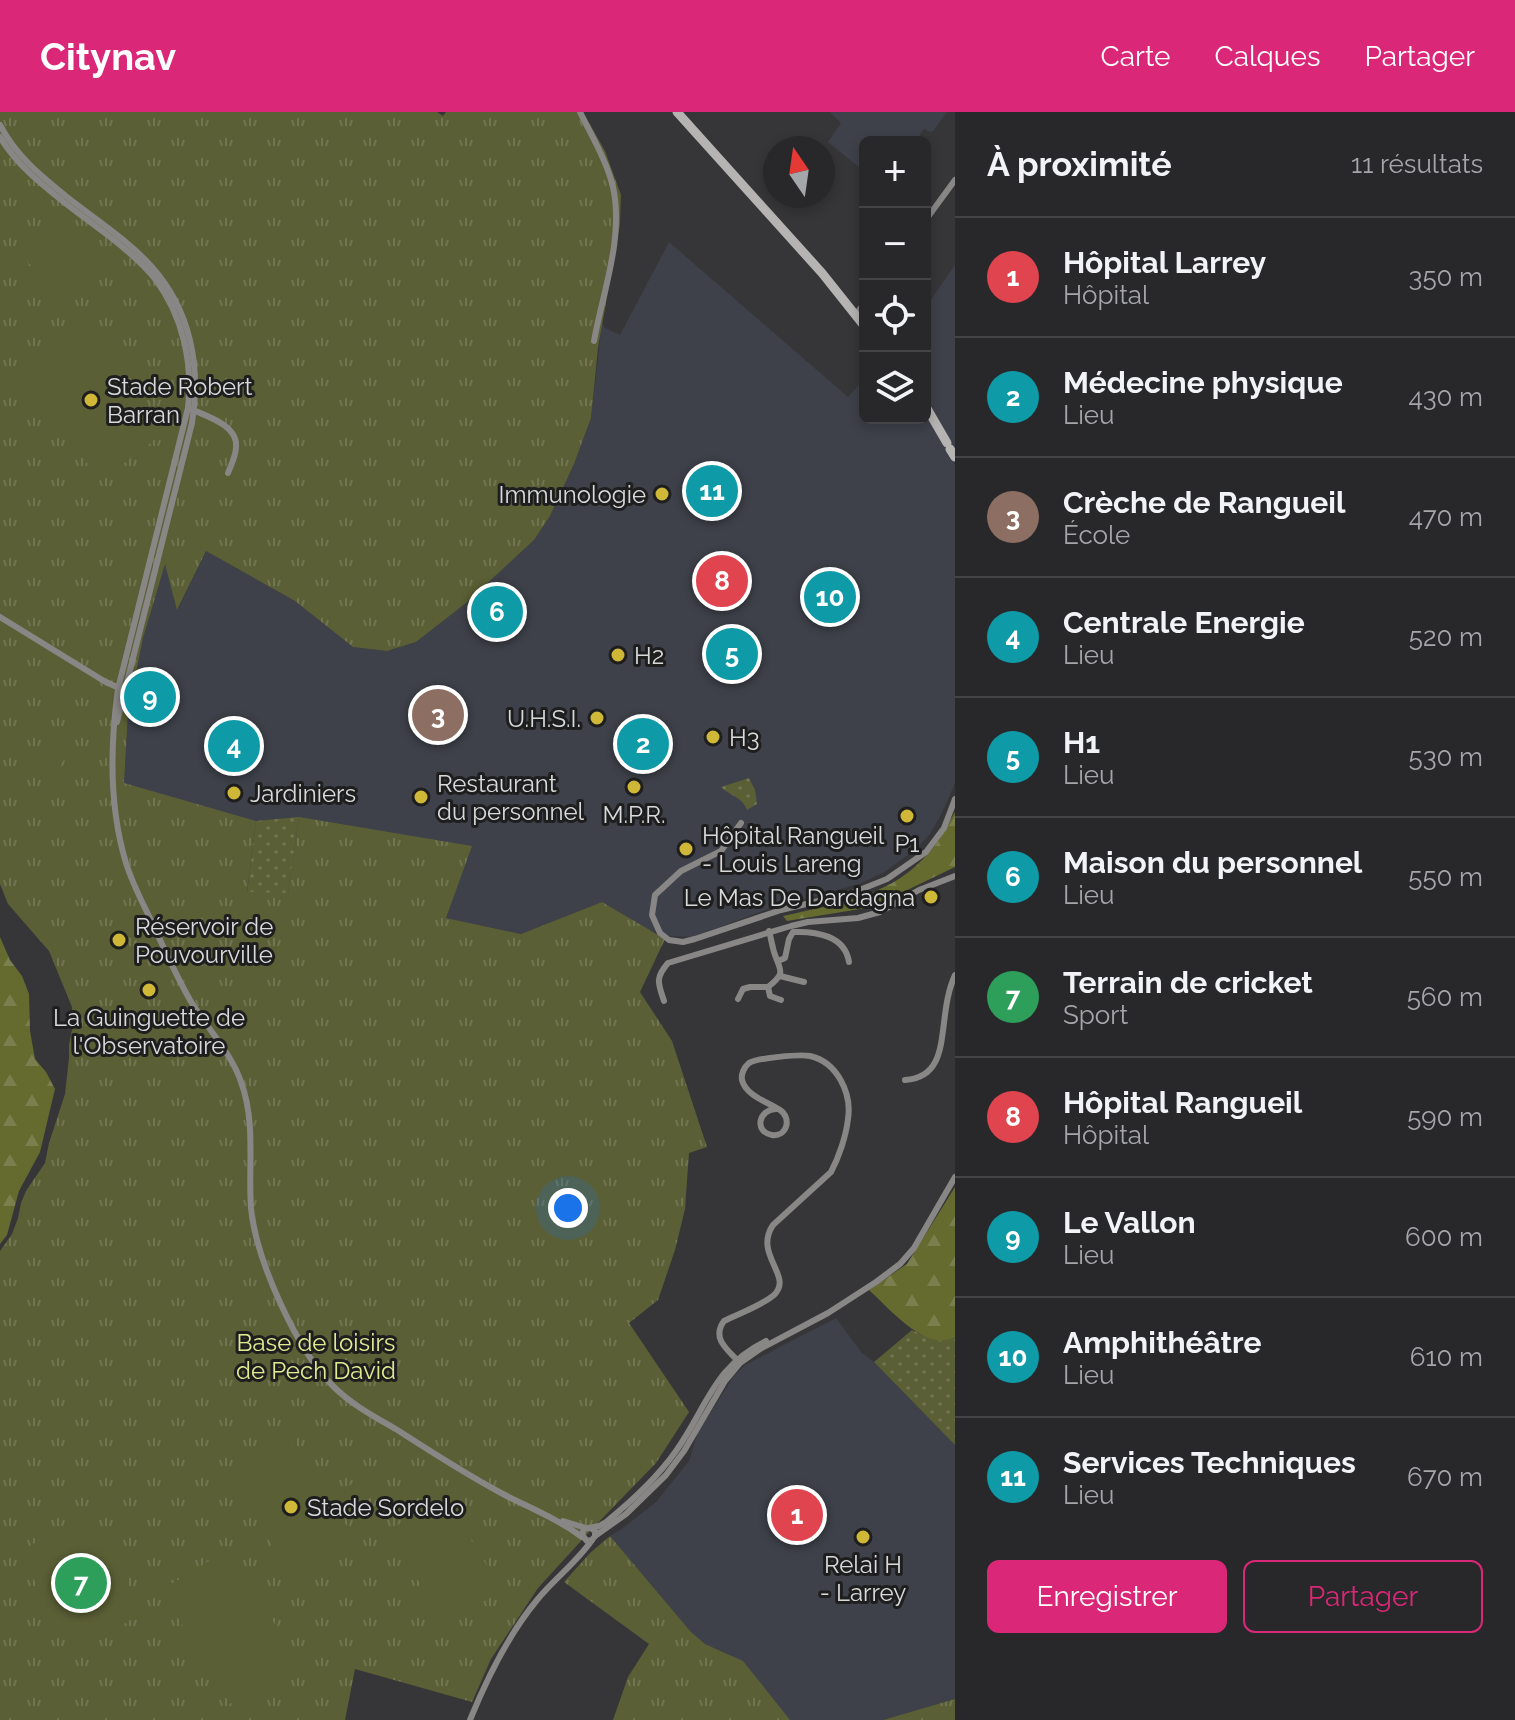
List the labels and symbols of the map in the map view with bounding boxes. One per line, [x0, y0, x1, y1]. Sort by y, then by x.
north arrow [763, 136, 835, 208]
place label: Stade Robert Barran [107, 372, 253, 429]
marker: Stade Robert Barran [82, 391, 100, 409]
pin: 11 [686, 461, 738, 521]
place label: Immunologie [498, 480, 646, 509]
marker: Immunologie [653, 485, 671, 503]
pin: 8 [696, 551, 748, 611]
pin: 10 [804, 567, 856, 627]
pin: 6 [471, 582, 523, 642]
pin: 5 [706, 624, 758, 684]
place label: H2 [634, 641, 664, 670]
marker: H2 [609, 646, 627, 664]
pin: 9 [124, 667, 176, 727]
pin: 3 [412, 685, 464, 745]
place label: U.H.S.I. [507, 704, 581, 733]
marker: U.H.S.I. [588, 709, 606, 727]
pin: 2 [617, 714, 669, 774]
pin: 4 [208, 716, 260, 776]
place label: H3 [729, 723, 760, 752]
marker: H3 [704, 728, 722, 746]
place label: Restaurant du personnel [437, 769, 585, 826]
marker: M.P.R. [625, 778, 643, 796]
place label: Jardiniers [250, 779, 356, 808]
marker: Jardiniers [225, 784, 243, 802]
marker: Restaurant du personnel [412, 788, 430, 806]
place label: M.P.R. [602, 800, 666, 829]
marker: P1 [898, 807, 916, 825]
place label: Hôpital Rangueil - Louis Lareng [702, 821, 885, 878]
place label: P1 [894, 829, 920, 858]
marker: Hôpital Rangueil - Louis Lareng [677, 840, 695, 858]
place label: Le Mas De Dardagna [684, 883, 915, 912]
marker: Le Mas De Dardagna [922, 888, 940, 906]
place label: Réservoir de Pouvourville [135, 912, 273, 969]
marker: Réservoir de Pouvourville [110, 931, 128, 949]
marker: La Guinguette de l'Observatoire [140, 981, 158, 999]
place label: La Guinguette de l'Observatoire [53, 1003, 245, 1060]
your location [548, 1188, 588, 1228]
park label: Base de loisirs de Pech David [236, 1328, 396, 1385]
pin: 1 [771, 1485, 823, 1545]
place label: Stade Sordelo [307, 1493, 464, 1522]
marker: Stade Sordelo [282, 1498, 300, 1516]
marker: Relai H - Larrey [854, 1528, 872, 1546]
place label: Relai H - Larrey [820, 1550, 906, 1607]
pin: 7 [55, 1553, 107, 1613]

